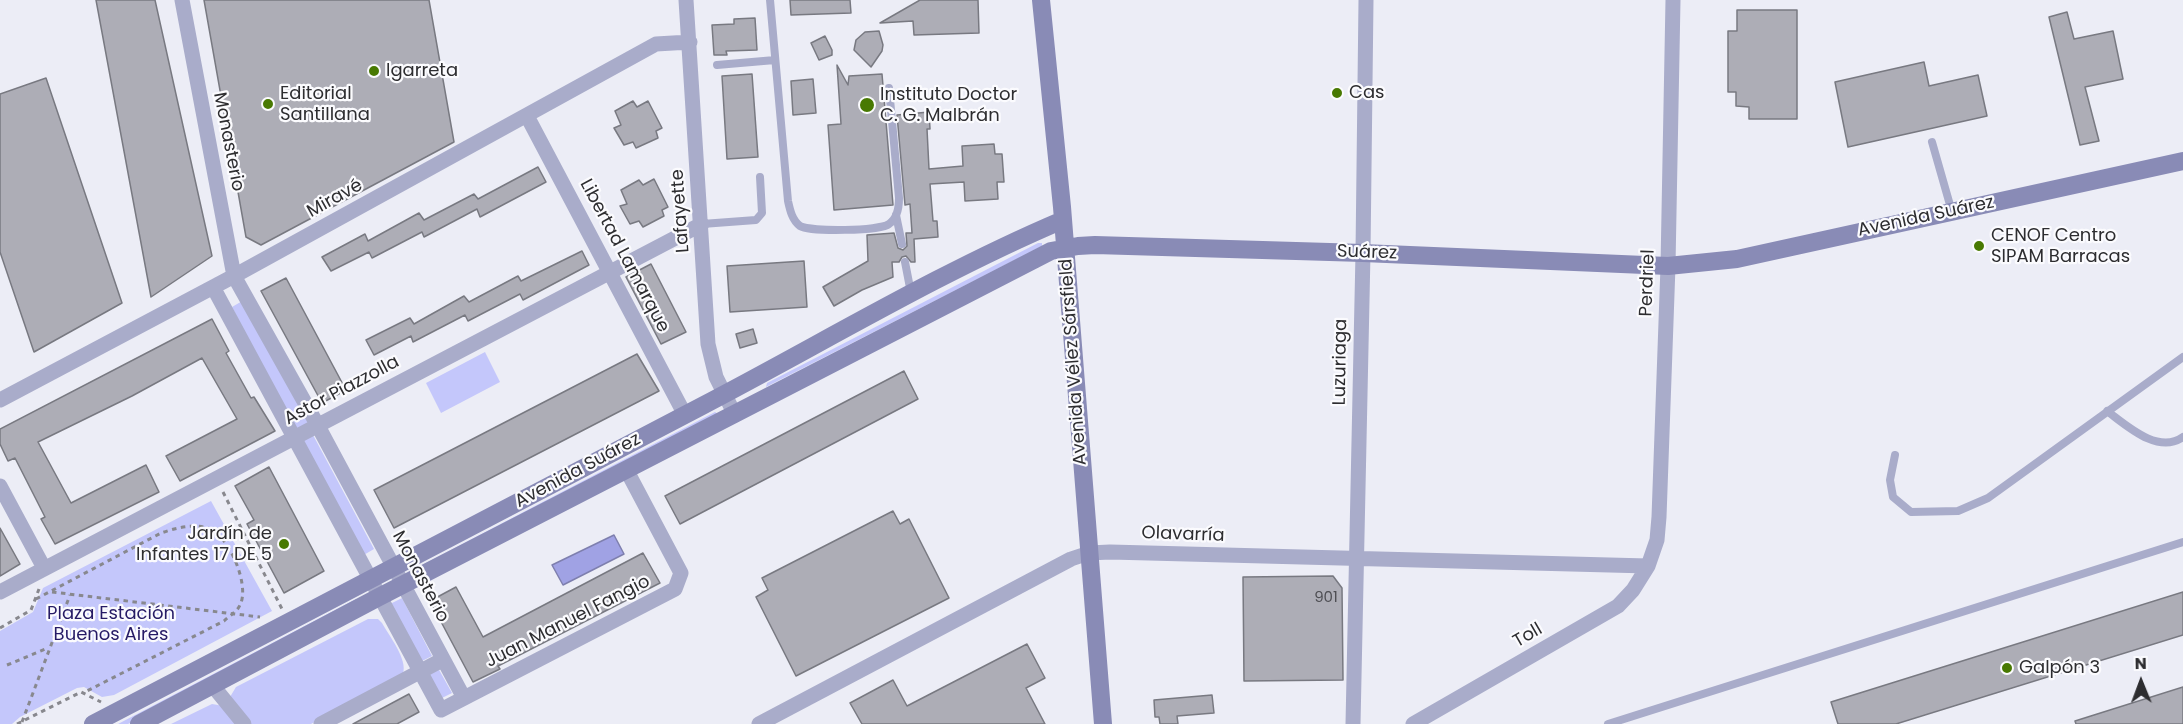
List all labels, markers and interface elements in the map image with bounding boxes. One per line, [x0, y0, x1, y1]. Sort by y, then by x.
place label: Igarreta [386, 60, 458, 82]
marker: Igarreta [367, 64, 381, 78]
place label: Cas [1349, 82, 1384, 104]
place label: Editorial Santillana [280, 83, 370, 125]
place label: Instituto Doctor C. G. Malbrán [880, 84, 1017, 127]
marker: Cas [1330, 86, 1344, 100]
street label: Monasterio [208, 91, 248, 193]
marker: Instituto Doctor C. G. Malbrán [858, 96, 876, 114]
marker: Editorial Santillana [261, 97, 275, 111]
street label: Lafayette [667, 169, 695, 253]
street label: Miravé [303, 175, 367, 223]
street label: Libertad Lamarque [575, 176, 673, 336]
street label: Avenida Suárez [1856, 192, 1996, 242]
place label: CENOF Centro SIPAM Barracas [1991, 225, 2130, 268]
marker: CENOF Centro SIPAM Barracas [1972, 239, 1986, 253]
street label: Suárez [1336, 241, 1398, 265]
street label: Perdriel [1636, 249, 1660, 317]
street label: Avenida Vélez Sársfield [1056, 258, 1092, 466]
street label: Luzuriaga [1329, 318, 1353, 406]
street label: Astor Piazzolla [281, 352, 403, 430]
street label: Avenida Suárez [512, 429, 644, 513]
place label: Jardín de Infantes 17 DE 5 [136, 523, 272, 566]
street label: Olavarría [1141, 523, 1225, 547]
street label: Monasterio [387, 528, 453, 626]
marker: Jardín de Infantes 17 DE 5 [277, 537, 291, 551]
street label: Juan Manuel Fangio [482, 571, 654, 673]
house number: 901 [1314, 589, 1338, 607]
park label: Plaza Estación Buenos Aires [47, 603, 175, 646]
street label: Toll [1510, 619, 1546, 653]
north arrow [2111, 652, 2171, 712]
text: N [2134, 652, 2147, 675]
place label: Galpón 3 [2019, 657, 2100, 679]
marker: Galpón 3 [2000, 661, 2014, 675]

